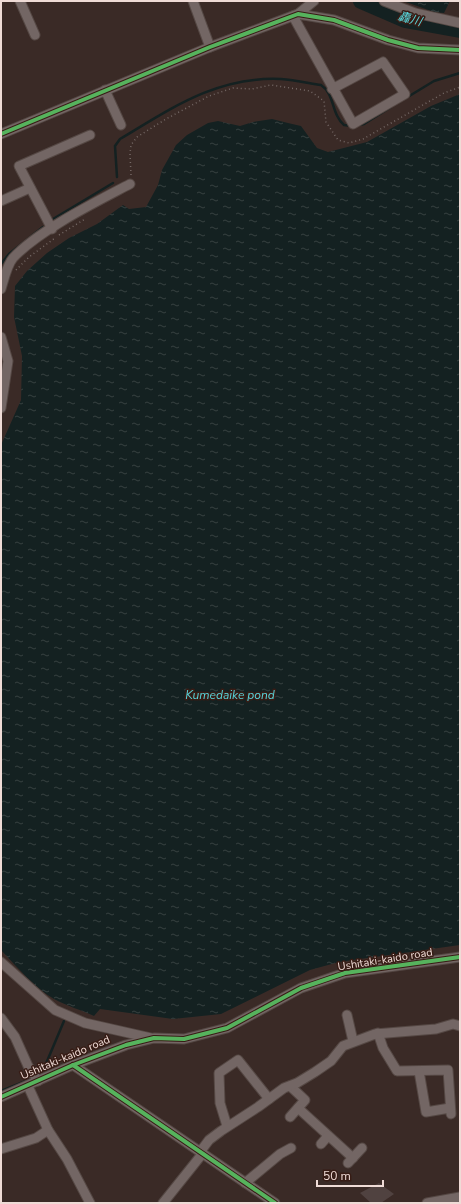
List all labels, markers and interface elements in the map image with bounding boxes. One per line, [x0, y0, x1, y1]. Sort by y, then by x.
water label: 轟川 [396, 8, 426, 30]
water label: Kumedaike pond [185, 687, 275, 703]
street label: Ushitaki-kaido road [337, 945, 434, 974]
street label: Ushitaki-kaido road [18, 1032, 112, 1083]
scale bar [317, 1162, 383, 1188]
text: 50 m [323, 1168, 351, 1184]

